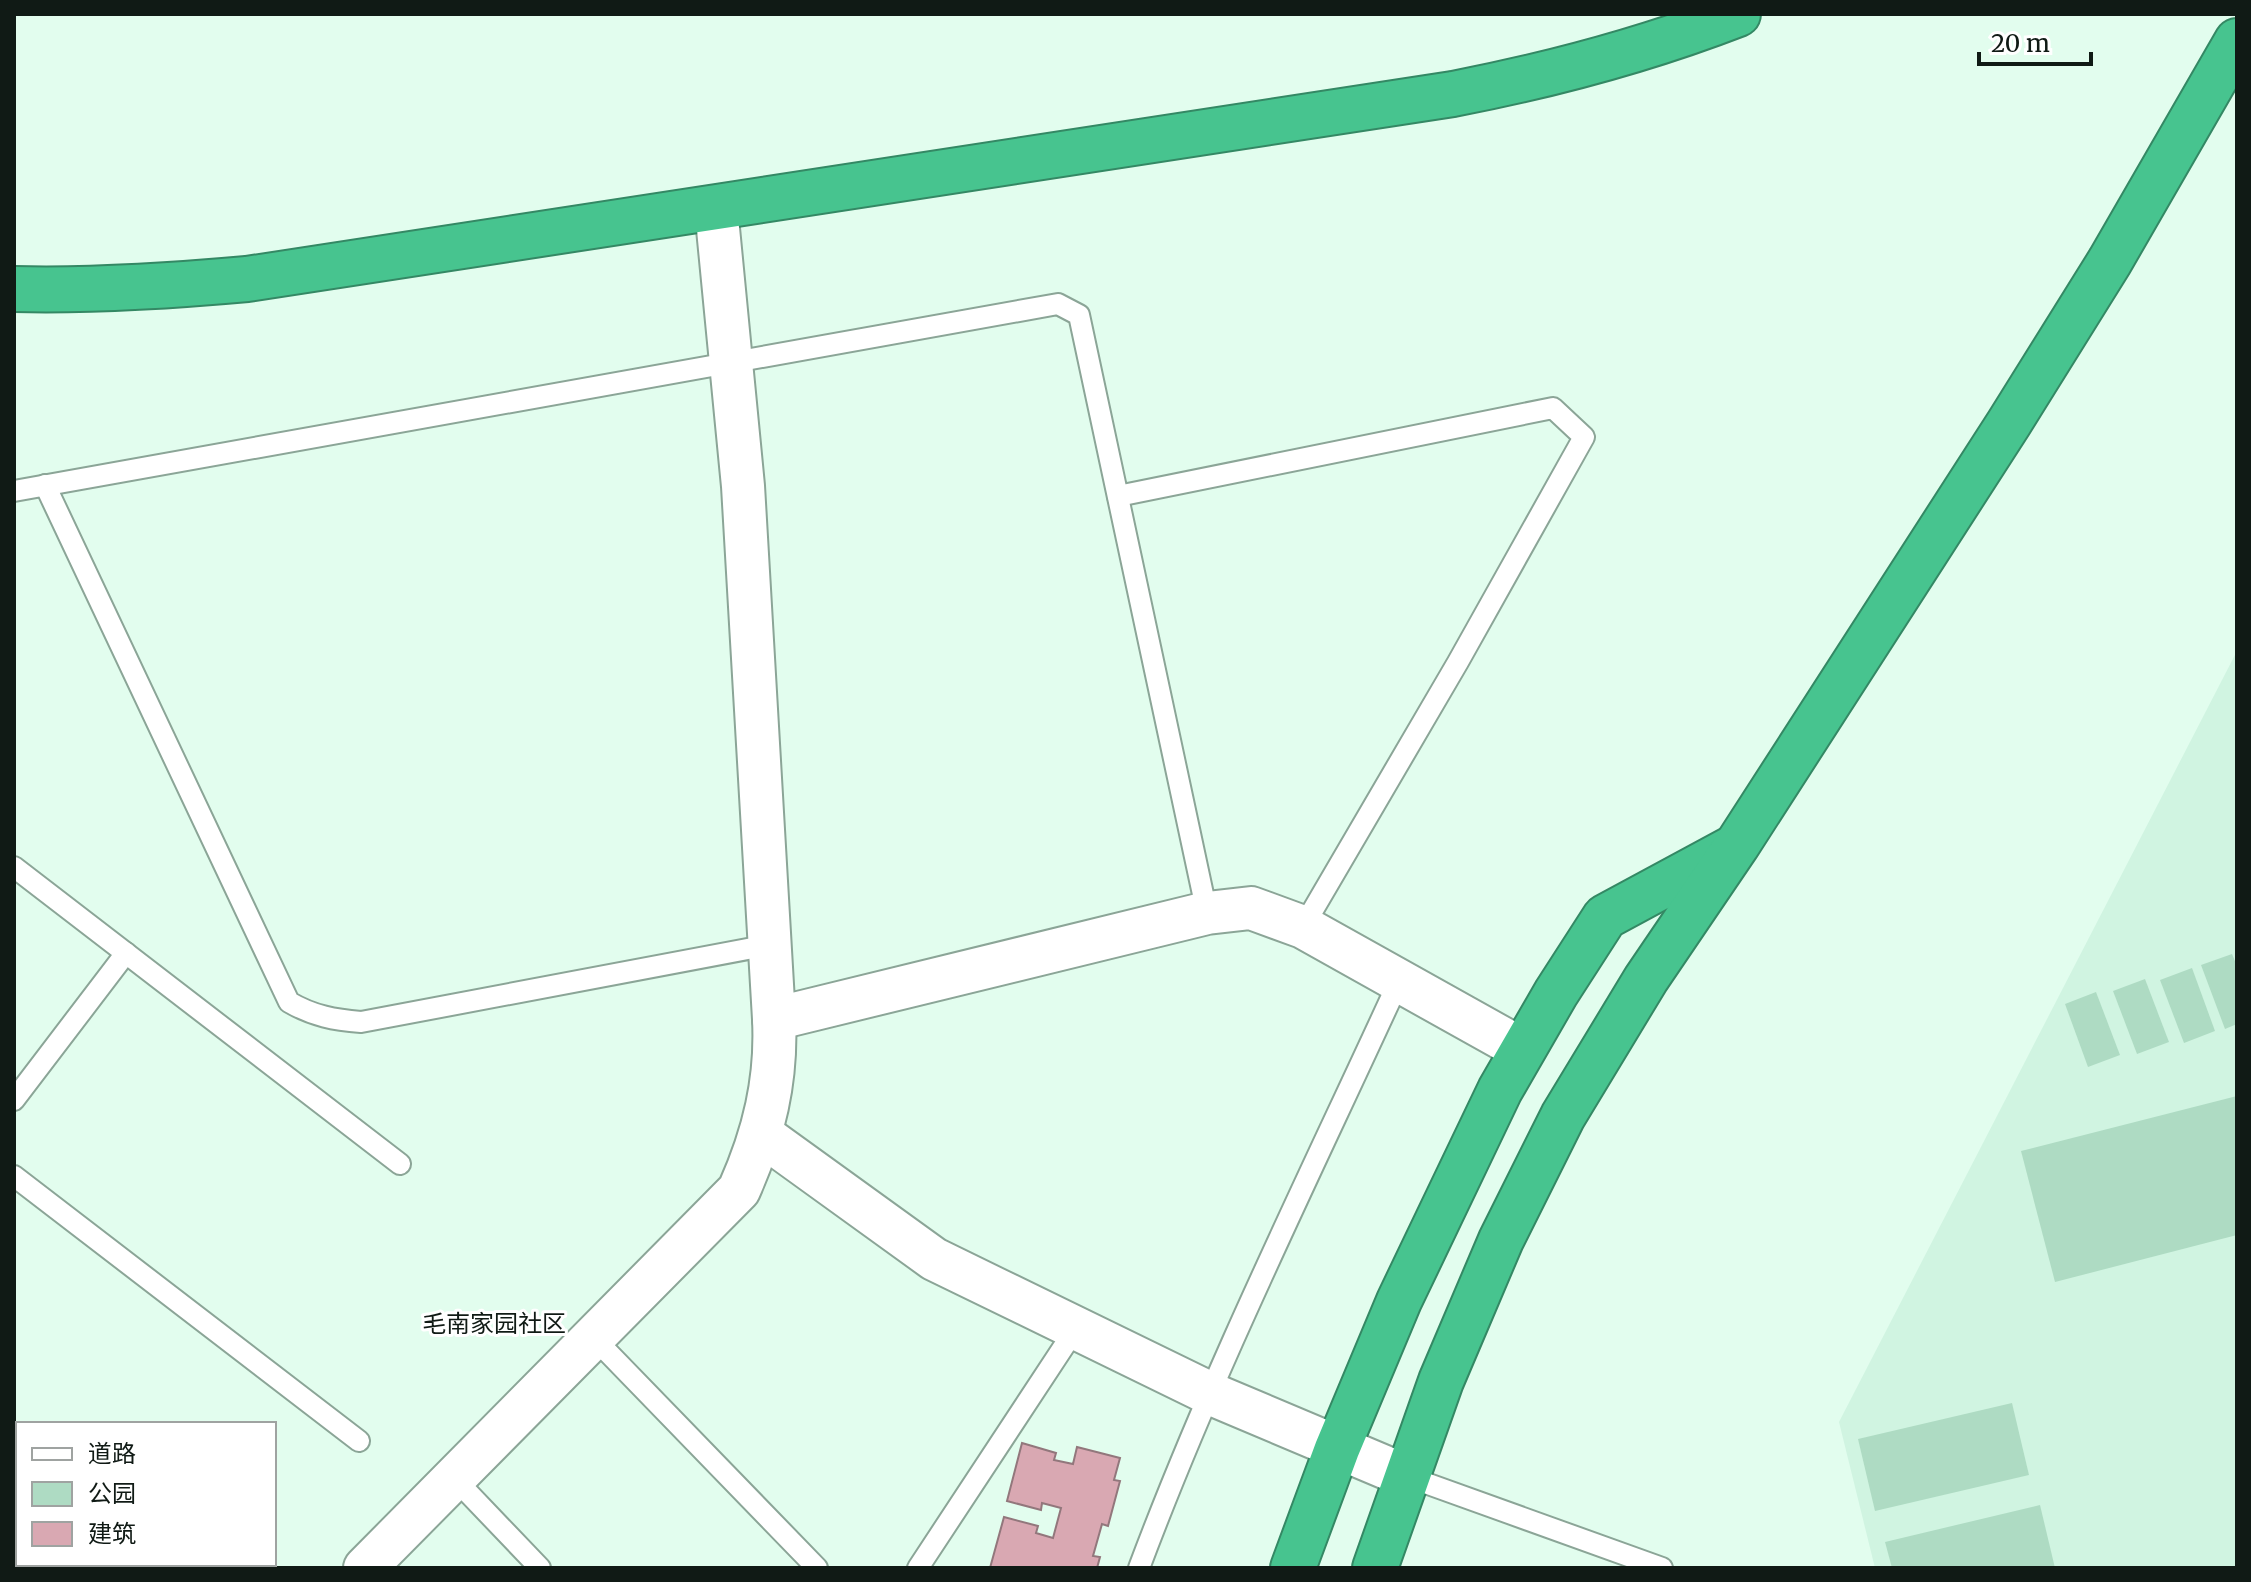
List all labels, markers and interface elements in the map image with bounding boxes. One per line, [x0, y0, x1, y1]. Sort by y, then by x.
scale bar [1979, 16, 2091, 66]
text: 20 m [1991, 28, 2050, 59]
district label: 毛南家园社区 [422, 1308, 566, 1339]
legend [16, 1422, 276, 1566]
text: 道路 [88, 1438, 136, 1469]
text: 公园 [88, 1478, 136, 1509]
text: 建筑 [88, 1518, 136, 1549]

